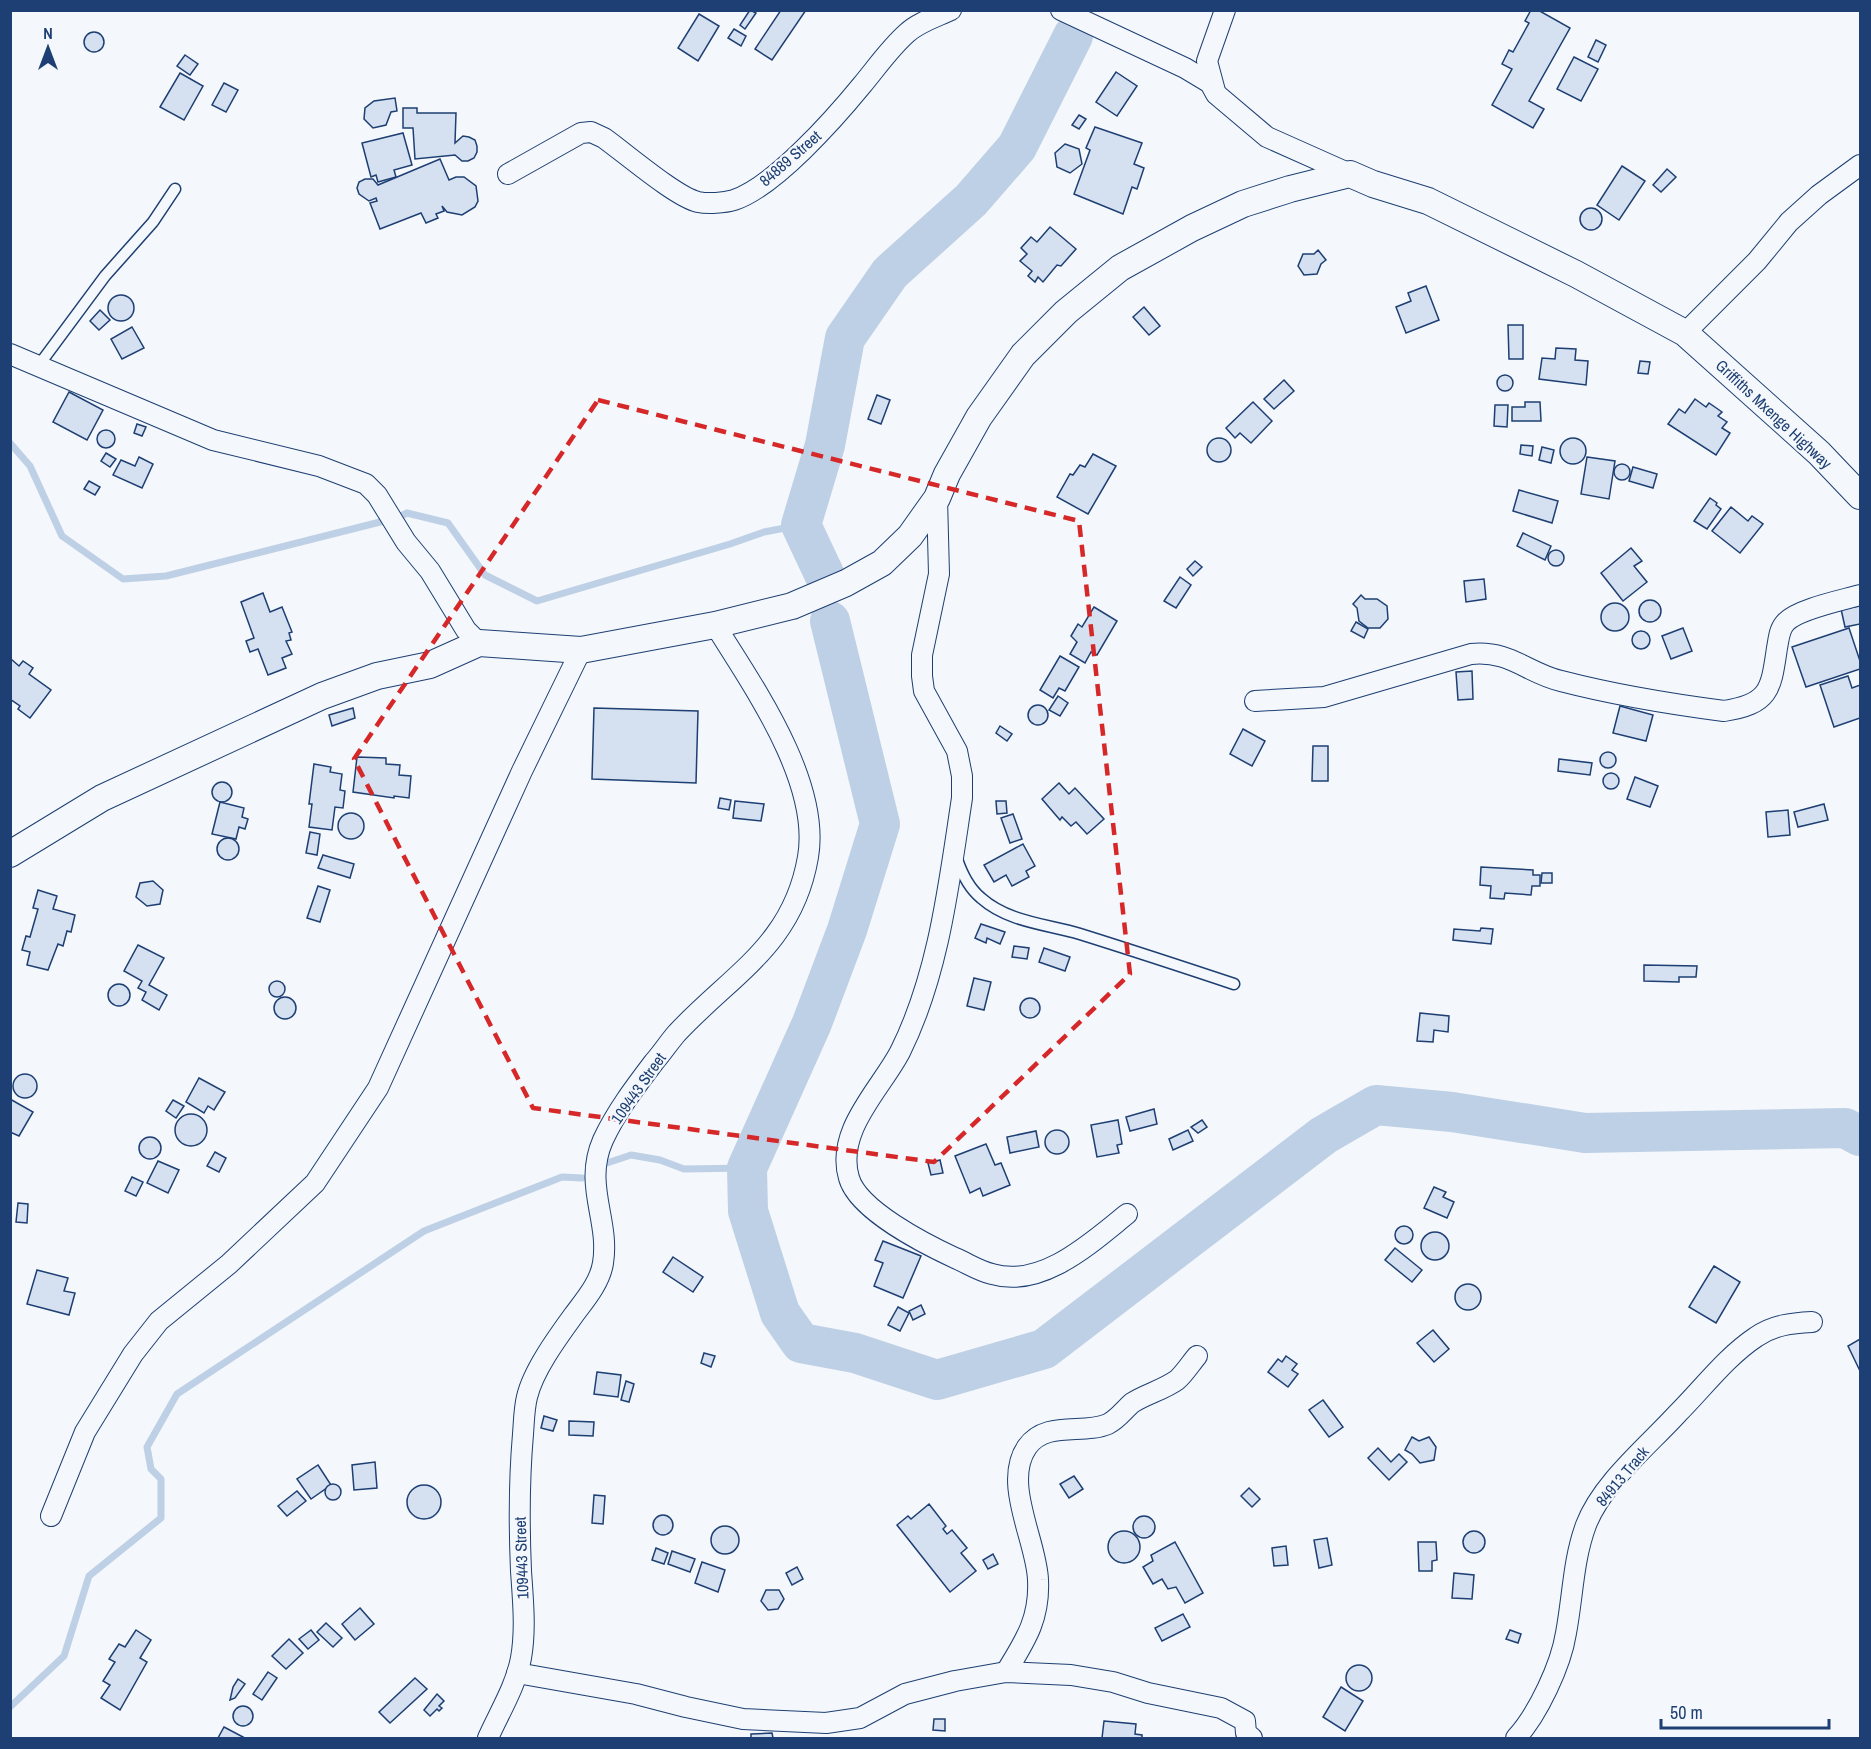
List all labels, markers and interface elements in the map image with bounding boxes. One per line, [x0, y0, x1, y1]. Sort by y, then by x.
north arrow [18, 18, 78, 78]
text: N [43, 22, 53, 44]
street label: 84889 Street [754, 125, 826, 191]
street label: Griffiths Mxenge Highway [1711, 354, 1837, 474]
street label: 109443 Street [605, 1048, 671, 1128]
street label: 84913 Track [1590, 1441, 1654, 1511]
street label: 109443 Street [509, 1516, 533, 1600]
scale bar [1661, 1692, 1829, 1730]
text: 50 m [1670, 1700, 1703, 1725]

